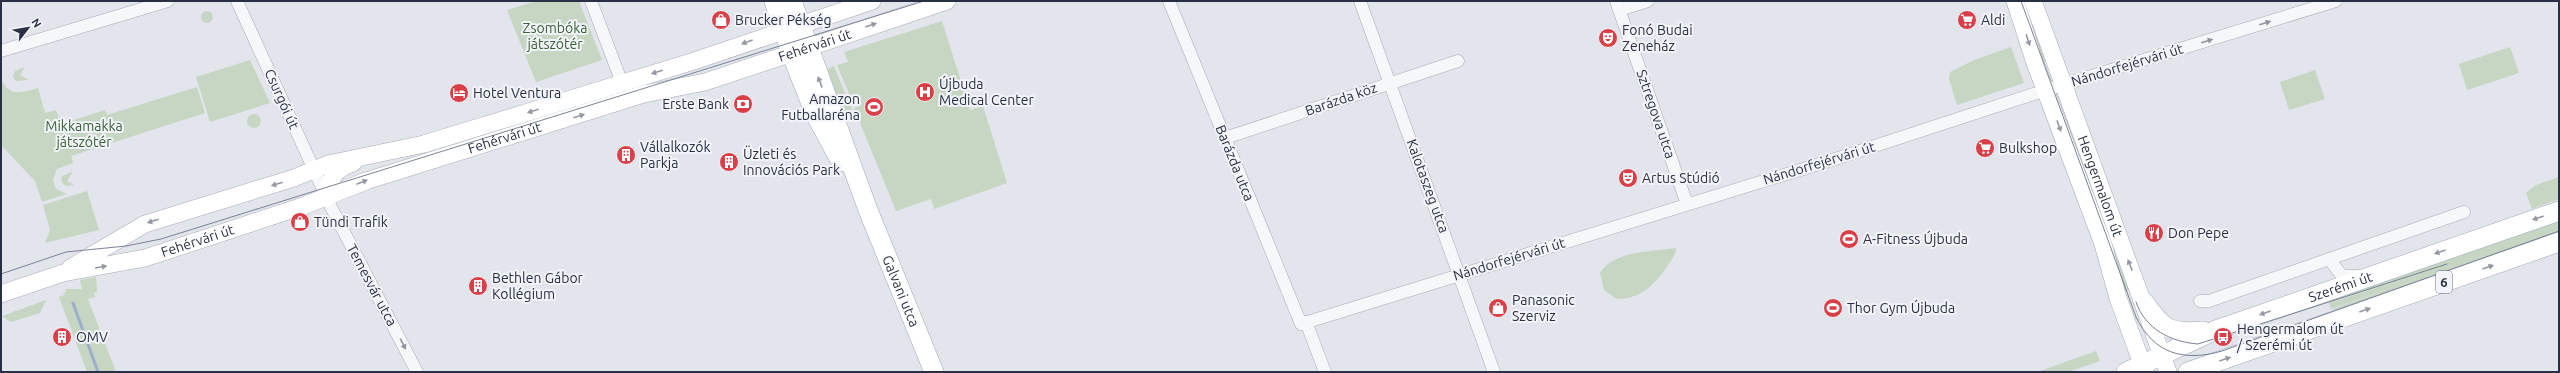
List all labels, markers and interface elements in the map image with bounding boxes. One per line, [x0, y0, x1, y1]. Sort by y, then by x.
north arrow [8, 8, 48, 48]
shop icon: Brucker Pékség [710, 9, 732, 31]
supermarket icon: Aldi [1956, 9, 1978, 31]
place label: Brucker Pékség [735, 12, 832, 28]
place label: Aldi [1981, 12, 2005, 28]
text: N [29, 16, 44, 29]
park label: Zsombóka játszótér [523, 20, 587, 52]
one-way arrow [2259, 20, 2271, 26]
one-way arrow [866, 22, 878, 28]
place label: Fonó Budai Zeneház [1622, 22, 1693, 54]
street label: Fehérvári út [776, 26, 854, 65]
theatre icon: Fonó Budai Zeneház [1597, 27, 1619, 49]
one-way arrow [2025, 35, 2031, 47]
one-way arrow [2202, 38, 2214, 44]
one-way arrow [740, 39, 752, 45]
street label: Nándorfejérvári út [2069, 40, 2185, 90]
street label: Csurgói út [262, 66, 303, 132]
street label: Sztregova utca [1633, 67, 1679, 161]
one-way arrow [651, 69, 663, 75]
one-way arrow [816, 75, 822, 87]
place label: Újbuda Medical Center [939, 75, 1035, 108]
street label: Barázda köz [1303, 79, 1379, 119]
hospital icon: Újbuda Medical Center [914, 81, 936, 103]
hotel icon: Hotel Ventura [448, 82, 470, 104]
place label: Hotel Ventura [473, 85, 561, 101]
place label: Amazon Futballaréna [781, 91, 860, 123]
bank icon: Erste Bank [732, 93, 754, 115]
place label: Erste Bank [662, 96, 729, 112]
sports icon: Amazon Futballaréna [863, 96, 885, 118]
one-way arrow [527, 108, 539, 114]
one-way arrow [573, 112, 585, 118]
park label: Mikkamakka játszótér [45, 118, 123, 150]
street label: Fehérvári út [466, 119, 544, 157]
one-way arrow [2057, 121, 2063, 133]
street label: Barázda utca [1212, 123, 1258, 203]
street label: Hengermalom út [2075, 133, 2126, 239]
street label: Kalotaszeg utca [1404, 137, 1452, 235]
supermarket icon: Bulkshop [1974, 137, 1996, 159]
street label: Nándorfejérvári út [1761, 138, 1877, 188]
place label: Vállalkozók Parkja [640, 139, 711, 171]
place label: Bulkshop [1999, 140, 2057, 156]
building icon: Vállalkozók Parkja [615, 144, 637, 166]
place label: Üzleti és Innovációs Park [743, 145, 840, 178]
building icon: Üzleti és Innovációs Park [718, 151, 740, 173]
theatre icon: Artus Stúdió [1617, 167, 1639, 189]
place label: Artus Stúdió [1642, 170, 1720, 186]
one-way arrow [357, 179, 369, 185]
one-way arrow [271, 181, 283, 187]
shop icon: Tündi Trafik [289, 211, 311, 233]
place label: Tündi Trafik [314, 214, 388, 230]
one-way arrow [2531, 216, 2543, 222]
one-way arrow [147, 218, 159, 224]
street label: Fehérvári út [159, 221, 236, 260]
restaurant icon: Don Pepe [2143, 222, 2165, 244]
place label: Don Pepe [2168, 225, 2229, 241]
sports icon: A-Fitness Újbuda [1838, 228, 1860, 250]
place label: A-Fitness Újbuda [1863, 230, 1968, 247]
street label: Nándorfejérvári út [1451, 234, 1567, 284]
street label: Temesvár utca [344, 241, 400, 329]
one-way arrow [2433, 250, 2445, 256]
street label: Galvani utca [879, 253, 923, 329]
one-way arrow [2126, 259, 2132, 271]
one-way arrow [95, 263, 107, 269]
one-way arrow [2482, 264, 2494, 270]
street label: Szerémi út [2306, 268, 2375, 305]
place label: Bethlen Gábor Kollégium [492, 270, 584, 302]
road number: 6 [2436, 271, 2452, 293]
building icon: Bethlen Gábor Kollégium [467, 275, 489, 297]
place label: Panasonic Szerviz [1512, 292, 1575, 324]
shop icon: Panasonic Szerviz [1487, 297, 1509, 319]
sports icon: Thor Gym Újbuda [1822, 297, 1844, 319]
place label: Thor Gym Újbuda [1847, 299, 1955, 316]
one-way arrow [2360, 307, 2372, 313]
one-way arrow [2258, 310, 2270, 316]
place label: Hengermalom út / Szerémi út [2236, 321, 2344, 353]
building icon: OMV [51, 326, 73, 348]
bus stop icon: Hengermalom út / Szerémi út [2212, 326, 2234, 348]
place label: OMV [76, 329, 108, 345]
one-way arrow [399, 338, 406, 350]
one-way arrow [2220, 356, 2232, 362]

